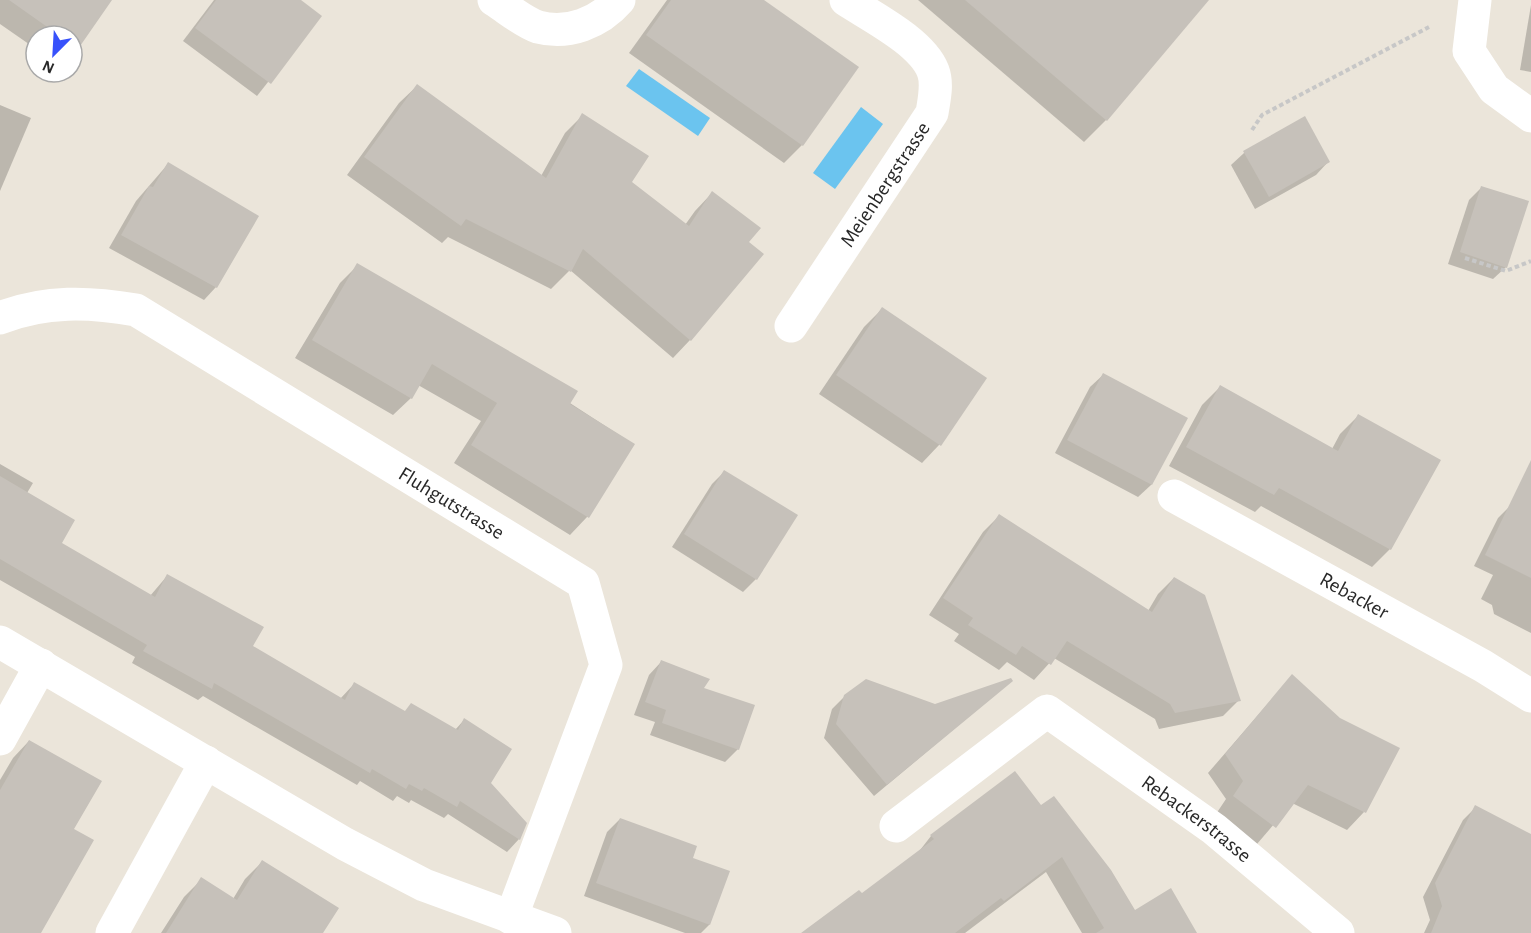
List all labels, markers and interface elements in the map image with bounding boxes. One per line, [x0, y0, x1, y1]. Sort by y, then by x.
north arrow [24, 24, 84, 84]
text: N [40, 57, 57, 76]
street label: Meienbergstrasse [836, 118, 934, 250]
street label: Fluhgutstrasse [395, 463, 508, 543]
street label: Rebacker [1317, 568, 1393, 623]
street label: Rebackerstrasse [1138, 771, 1255, 866]

